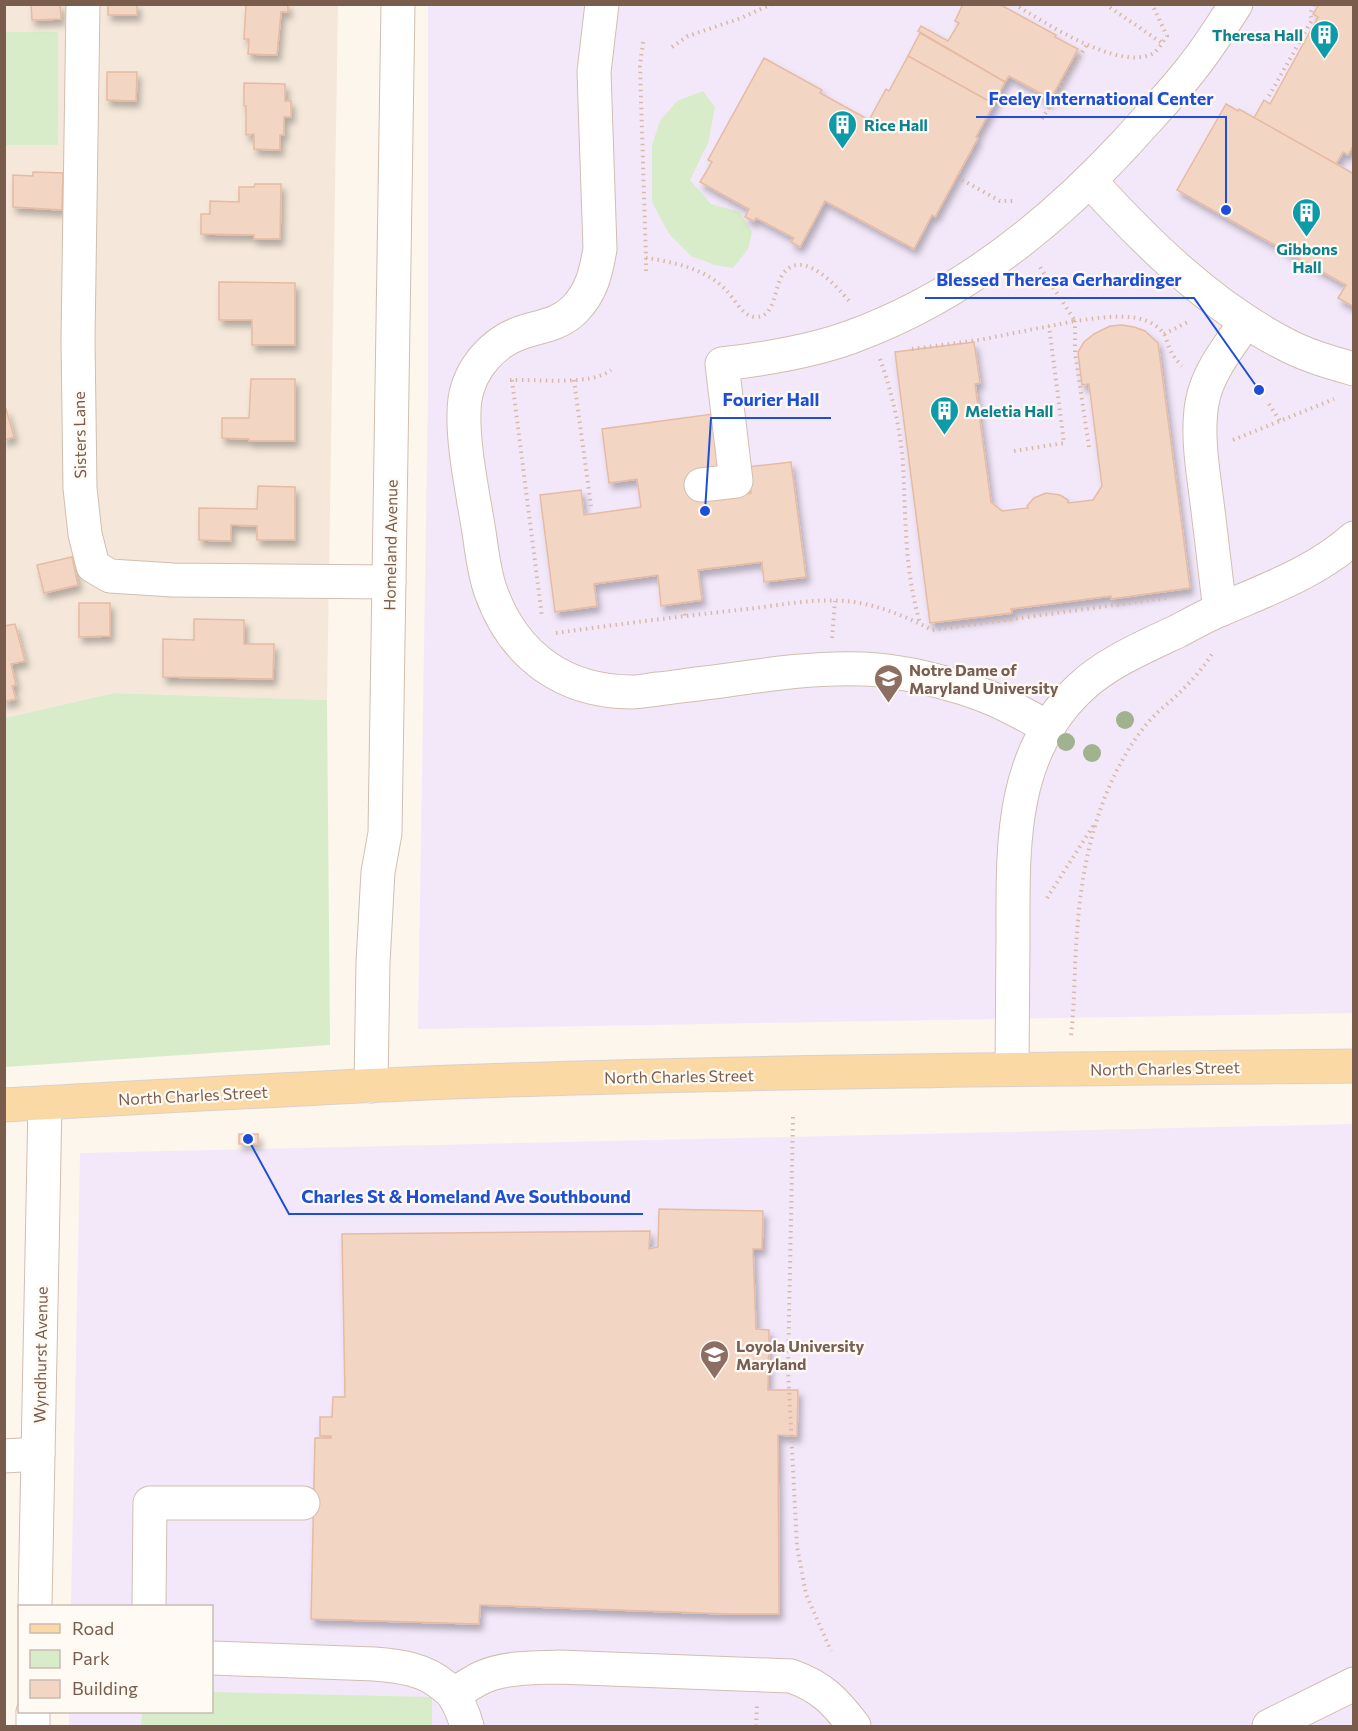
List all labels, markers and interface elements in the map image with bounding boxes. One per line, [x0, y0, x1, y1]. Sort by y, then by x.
building icon: Theresa Hall [1308, 18, 1340, 60]
place label: Theresa Hall [1212, 25, 1303, 44]
callout: Feeley International Center [976, 81, 1226, 117]
text: Feeley International Center [988, 87, 1214, 109]
building icon: Rice Hall [827, 108, 859, 150]
place label: Rice Hall [864, 115, 928, 134]
building icon: Gibbons Hall [1291, 196, 1323, 238]
place label: Gibbons Hall [1276, 239, 1338, 276]
callout: Blessed Theresa Gerhardinger [925, 262, 1194, 298]
text: Blessed Theresa Gerhardinger [936, 268, 1182, 290]
callout: Fourier Hall [711, 382, 831, 418]
text: Fourier Hall [723, 388, 819, 410]
street label: Sisters Lane [69, 391, 89, 479]
building icon: Meletia Hall [928, 394, 960, 436]
place label: Meletia Hall [965, 401, 1053, 420]
street label: Homeland Avenue [379, 479, 401, 611]
place label: Notre Dame of Maryland University [909, 660, 1059, 697]
school or university icon: Notre Dame of Maryland University [872, 662, 904, 704]
street label: North Charles Street [1090, 1057, 1240, 1079]
street label: North Charles Street [604, 1065, 754, 1087]
street label: North Charles Street [118, 1082, 269, 1108]
callout: Charles St & Homeland Ave Southbound [289, 1178, 643, 1214]
text: Charles St & Homeland Ave Southbound [301, 1185, 631, 1207]
street label: Wyndhurst Avenue [29, 1286, 51, 1424]
place label: Loyola University Maryland [736, 1336, 865, 1373]
school or university icon: Loyola University Maryland [699, 1338, 731, 1380]
legend [18, 1605, 213, 1713]
text: Road [72, 1617, 114, 1639]
text: Park [72, 1647, 110, 1669]
text: Building [72, 1677, 138, 1699]

